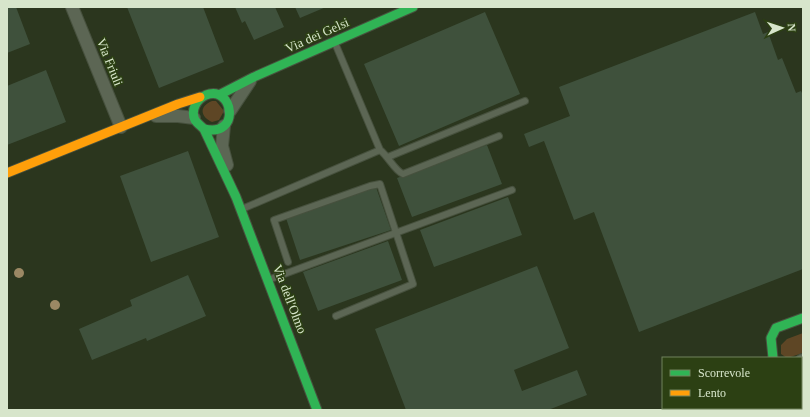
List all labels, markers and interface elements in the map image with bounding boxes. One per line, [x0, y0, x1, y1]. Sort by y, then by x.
north arrow [762, 8, 802, 48]
street label: Via dei Gelsi [283, 14, 351, 56]
text: N [786, 23, 798, 32]
street label: Via Friuli [94, 36, 126, 88]
street label: Via dell'Olmo [270, 262, 310, 336]
legend [662, 357, 802, 409]
text: Scorrevole [698, 366, 750, 380]
text: Lento [698, 386, 726, 400]

